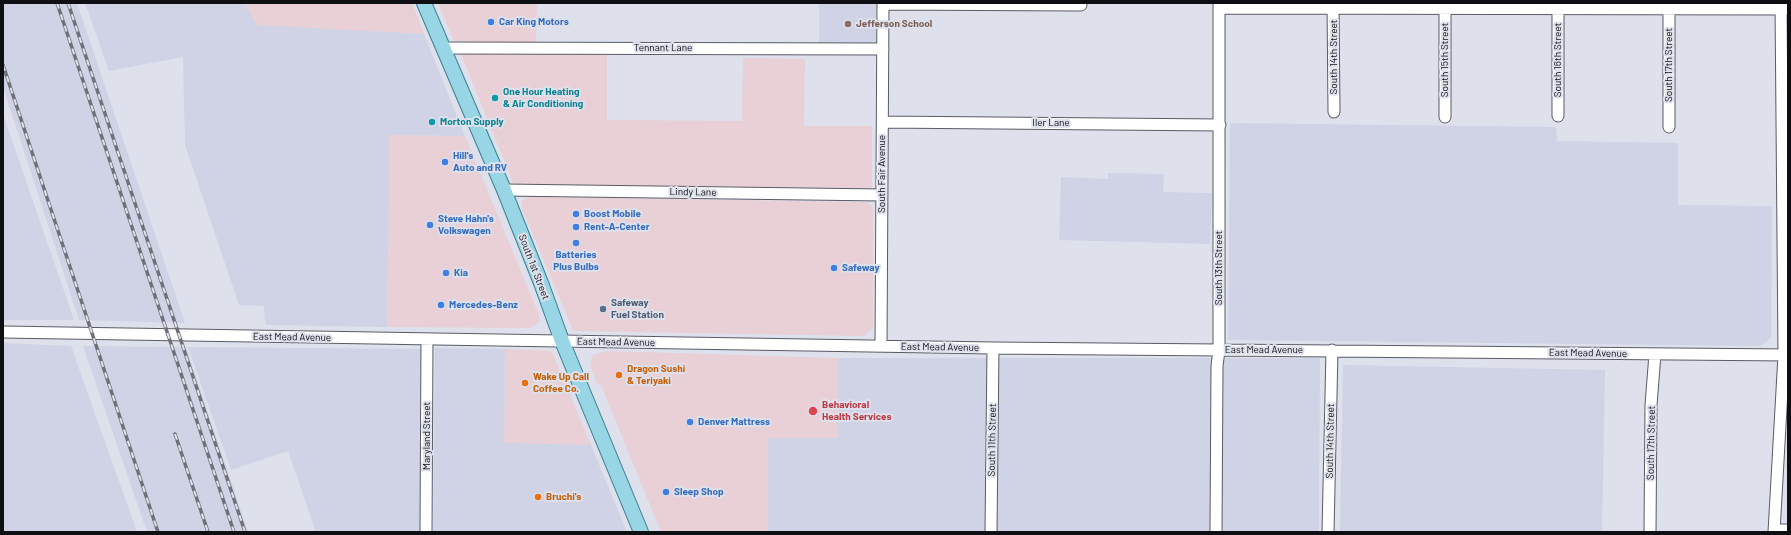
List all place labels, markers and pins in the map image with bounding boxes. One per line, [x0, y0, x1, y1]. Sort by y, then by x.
place label: Car King Motors [499, 16, 569, 28]
marker: Car King Motors [486, 17, 496, 27]
place label: Jefferson School [856, 18, 932, 30]
marker: Jefferson School [843, 19, 853, 29]
place label: One Hour Heating & Air Conditioning [503, 86, 583, 110]
marker: One Hour Heating & Air Conditioning [490, 93, 500, 103]
place label: Morton Supply [440, 116, 504, 128]
marker: Morton Supply [427, 117, 437, 127]
place label: Hill's Auto and RV [453, 150, 507, 174]
marker: Hill's Auto and RV [440, 157, 450, 167]
place label: Boost Mobile [584, 208, 641, 220]
marker: Boost Mobile [571, 209, 581, 219]
place label: Steve Hahn's Volkswagen [438, 213, 494, 236]
marker: Steve Hahn's Volkswagen [425, 220, 435, 230]
place label: Rent-A-Center [584, 221, 649, 233]
marker: Rent-A-Center [571, 222, 581, 232]
marker: Batteries Plus Bulbs [571, 238, 581, 248]
place label: Batteries Plus Bulbs [553, 249, 599, 272]
place label: Safeway [842, 262, 880, 274]
marker: Safeway [829, 263, 839, 273]
place label: Kia [454, 267, 468, 279]
marker: Kia [441, 268, 451, 278]
place label: Safeway Fuel Station [611, 297, 664, 320]
place label: Mercedes-Benz [449, 299, 518, 311]
marker: Mercedes-Benz [436, 300, 446, 310]
marker: Safeway Fuel Station [598, 304, 608, 314]
place label: Dragon Sushi & Teriyaki [627, 363, 685, 386]
marker: Dragon Sushi & Teriyaki [614, 370, 624, 380]
place label: Wake Up Call Coffee Co. [533, 371, 589, 394]
marker: Wake Up Call Coffee Co. [520, 378, 530, 388]
place label: Behavioral Health Services [822, 399, 891, 422]
marker: Behavioral Health Services [807, 405, 819, 417]
place label: Denver Mattress [698, 416, 770, 428]
marker: Denver Mattress [685, 417, 695, 427]
place label: Sleep Shop [674, 486, 724, 498]
marker: Sleep Shop [661, 487, 671, 497]
place label: Bruchi's [546, 491, 581, 503]
marker: Bruchi's [533, 492, 543, 502]

